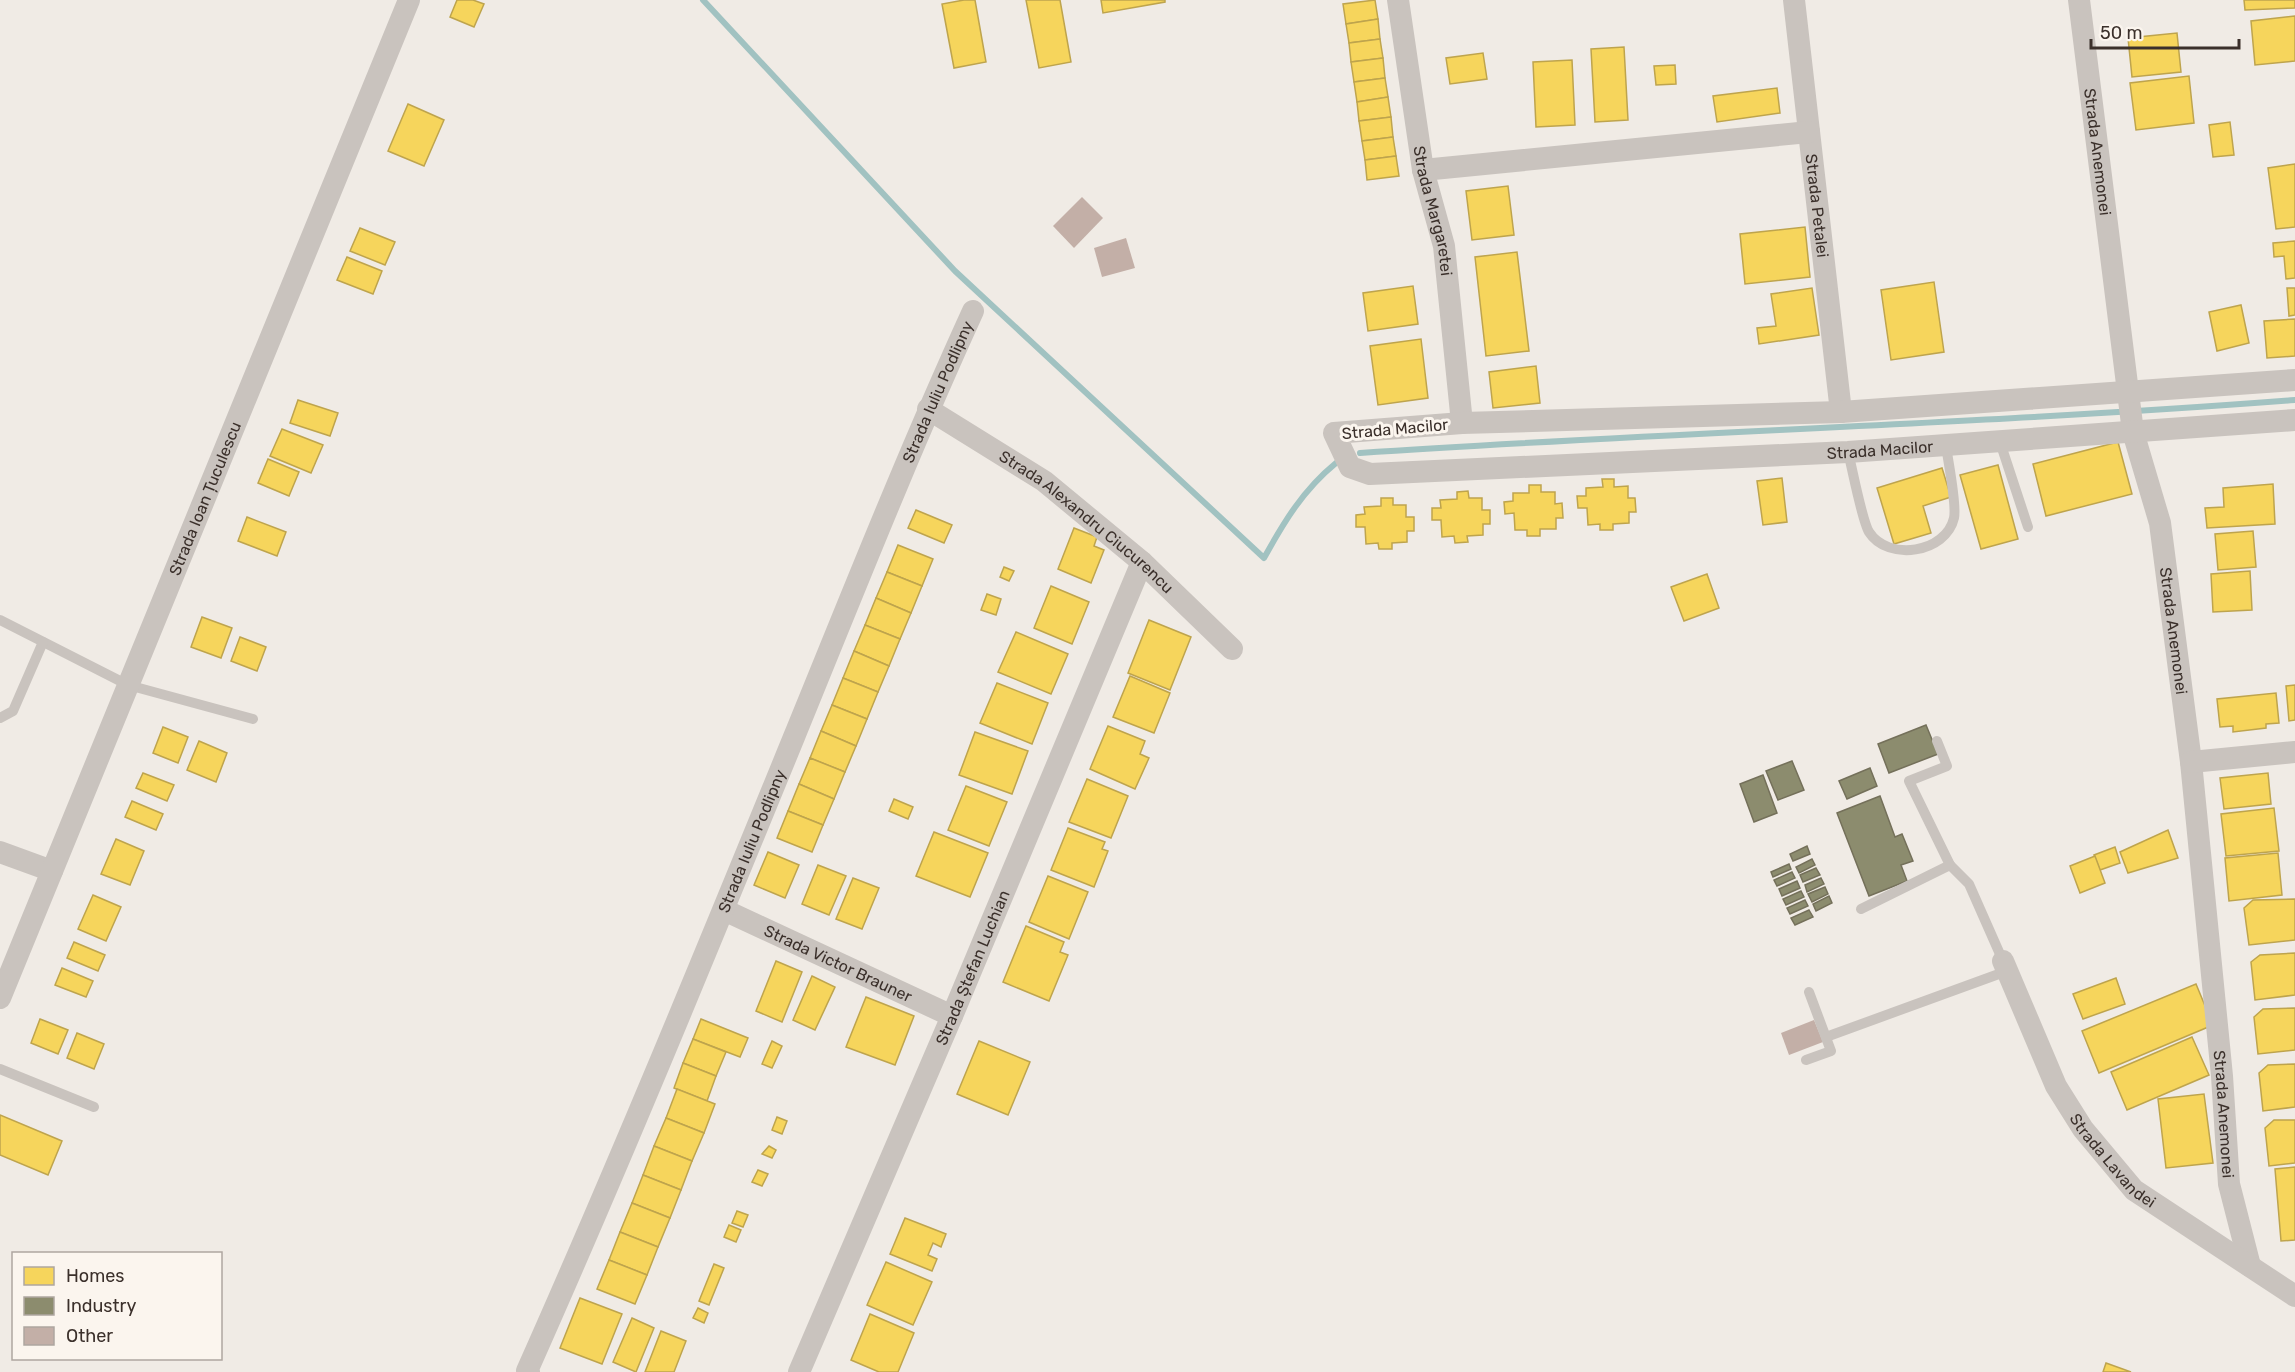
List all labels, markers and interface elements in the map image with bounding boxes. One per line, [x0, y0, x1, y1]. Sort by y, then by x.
scale bar [2091, 12, 2240, 50]
text: 50 m [2100, 22, 2143, 44]
street label: Strada Anemonei [2081, 87, 2115, 217]
street label: Strada Margaretei [1410, 144, 1456, 277]
street label: Strada Petalei [1802, 153, 1833, 259]
street label: Strada Iuliu Podlipny [898, 318, 977, 466]
street label: Strada Macilor [1341, 415, 1449, 443]
street label: Strada Ioan Țuculescu [165, 419, 245, 578]
street label: Strada Macilor [1826, 436, 1934, 462]
street label: Strada Alexandru Ciucurencu [996, 446, 1178, 597]
street label: Strada Anemonei [2156, 566, 2192, 696]
street label: Strada Iuliu Podlipny [714, 766, 789, 915]
street label: Strada Ștefan Luchian [931, 887, 1013, 1048]
street label: Strada Victor Brauner [761, 921, 915, 1006]
street label: Strada Anemonei [2210, 1049, 2238, 1179]
street label: Strada Lavandei [2066, 1110, 2159, 1211]
legend [12, 1252, 222, 1360]
text: Homes [66, 1265, 124, 1287]
text: Industry [66, 1295, 136, 1317]
text: Other [66, 1325, 113, 1347]

